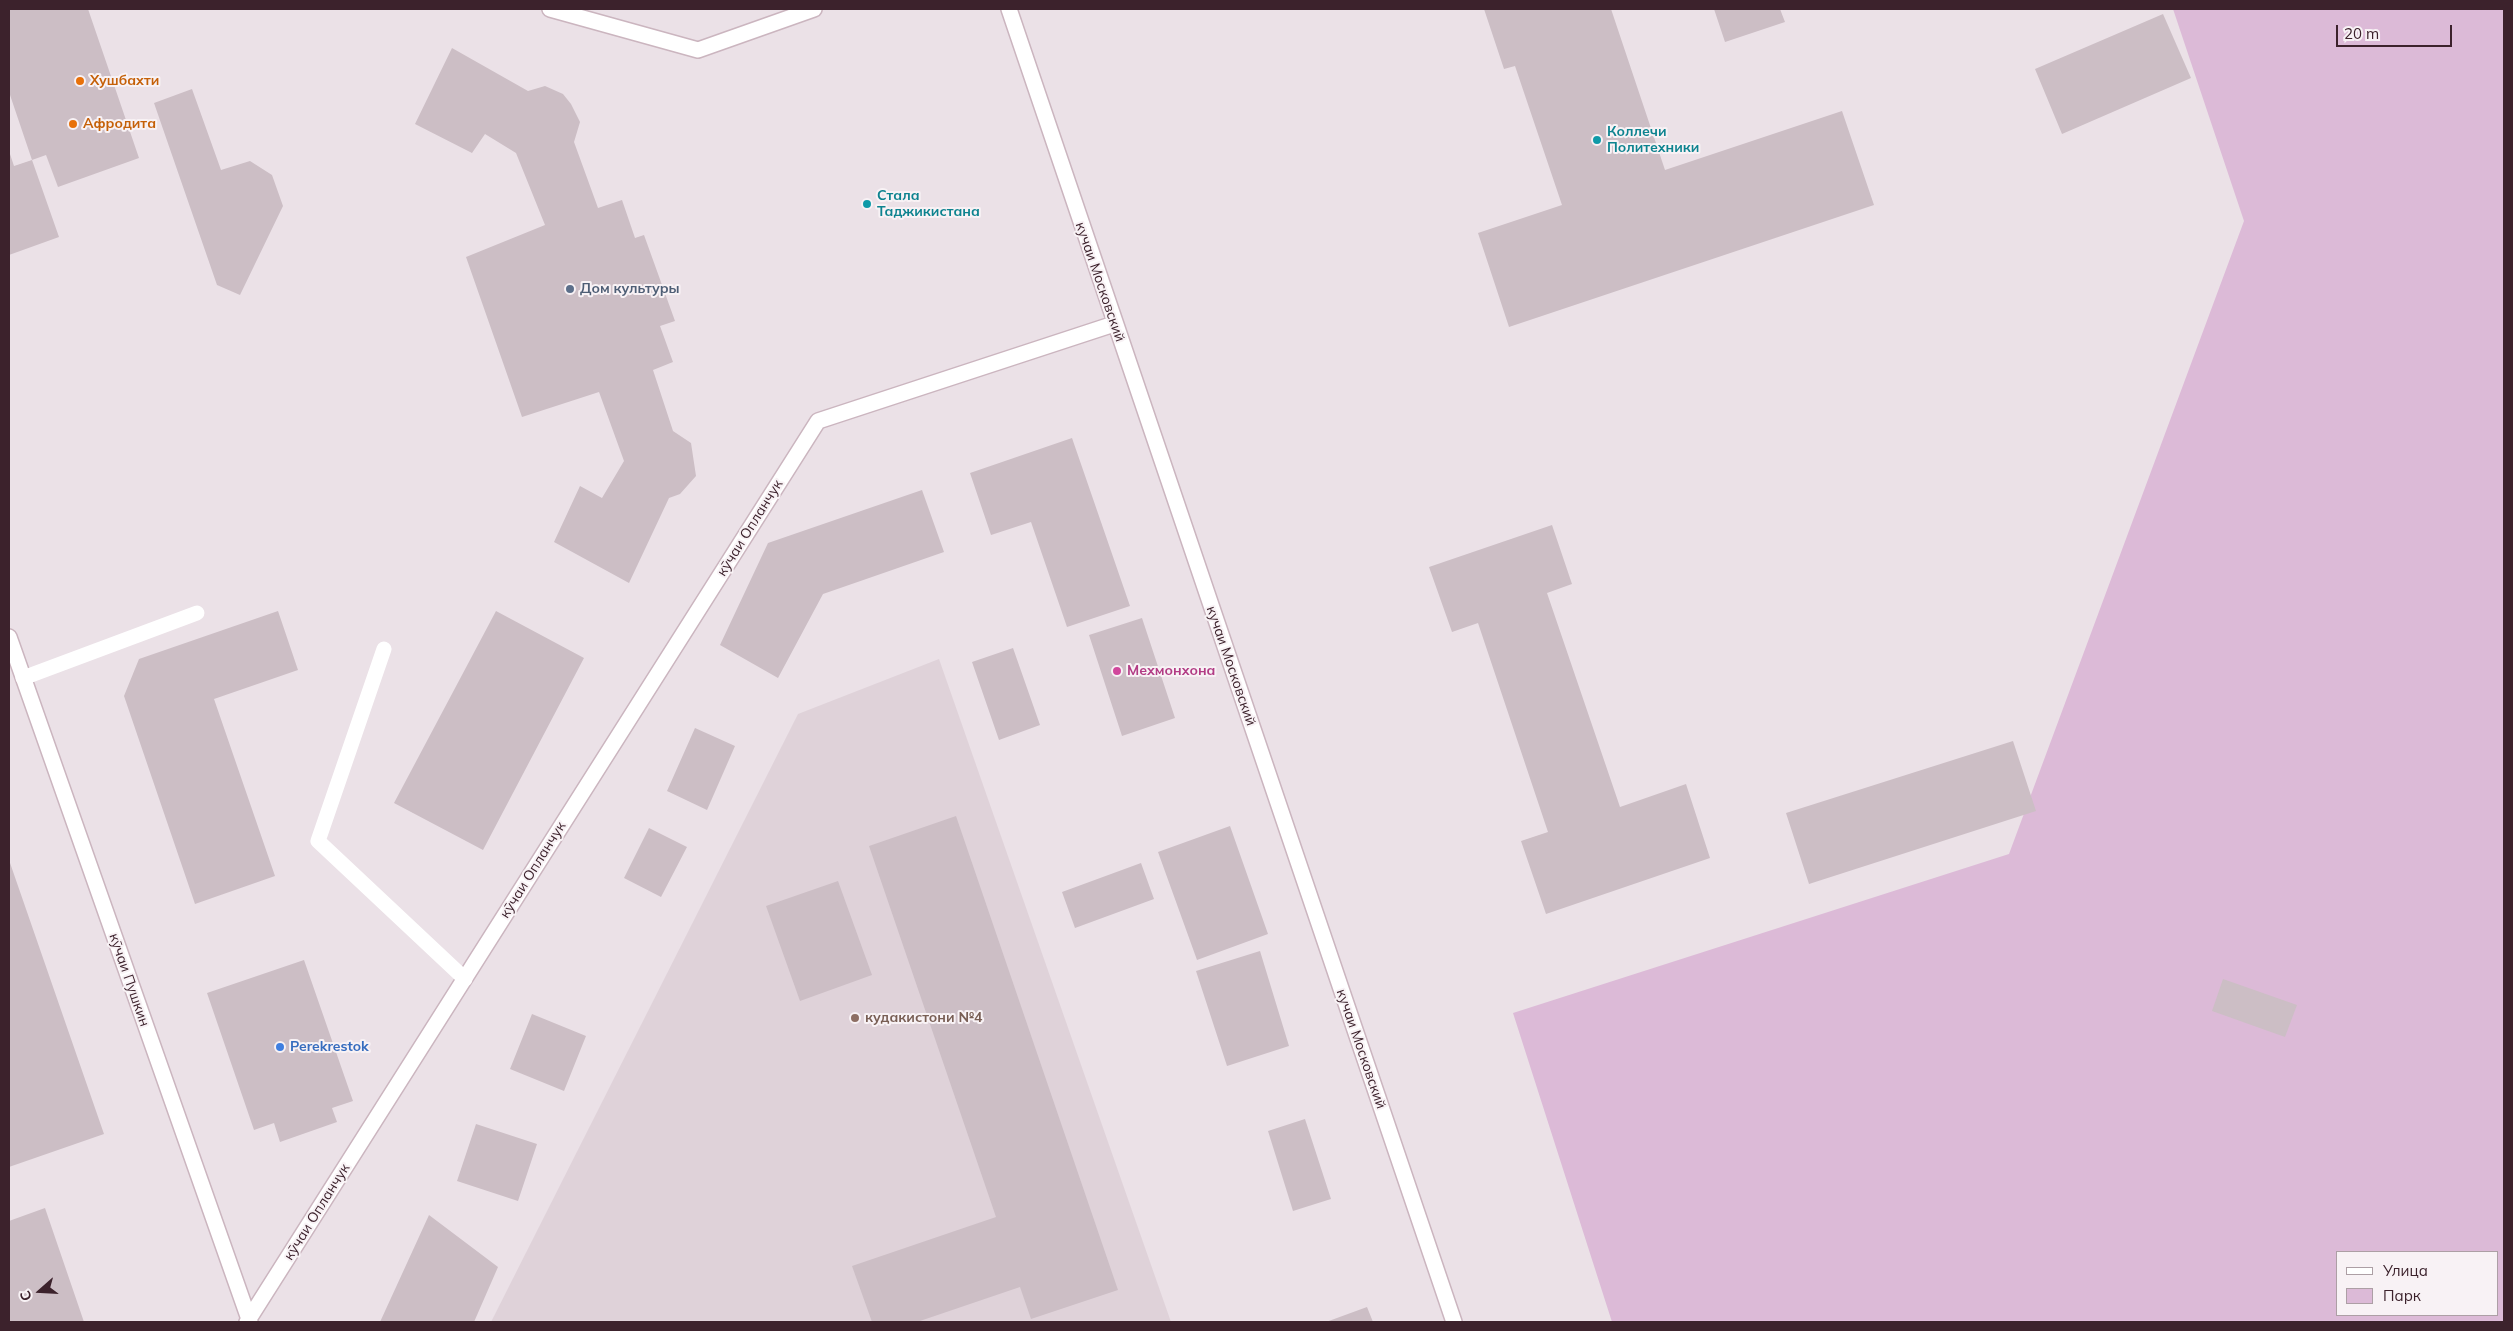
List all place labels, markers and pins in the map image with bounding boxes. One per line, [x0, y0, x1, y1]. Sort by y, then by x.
place label: Хушбахти [90, 73, 159, 89]
marker: Хушбахти [74, 75, 86, 87]
place label: Афродита [83, 116, 156, 132]
marker: Афродита [67, 118, 79, 130]
place label: Коллечи Политехники [1607, 124, 1699, 156]
marker: Коллечи Политехники [1591, 134, 1603, 146]
place label: Стала Таджикистана [877, 188, 980, 220]
marker: Стала Таджикистана [861, 198, 873, 210]
place label: Дом культуры [580, 281, 680, 297]
marker: Дом культуры [564, 283, 576, 295]
place label: Мехмонхона [1127, 663, 1215, 679]
marker: Мехмонхона [1111, 665, 1123, 677]
place label: кудакистони №4 [865, 1010, 982, 1026]
marker: кудакистони №4 [849, 1012, 861, 1024]
place label: Perekrestok [290, 1039, 369, 1055]
marker: Perekrestok [274, 1041, 286, 1053]

